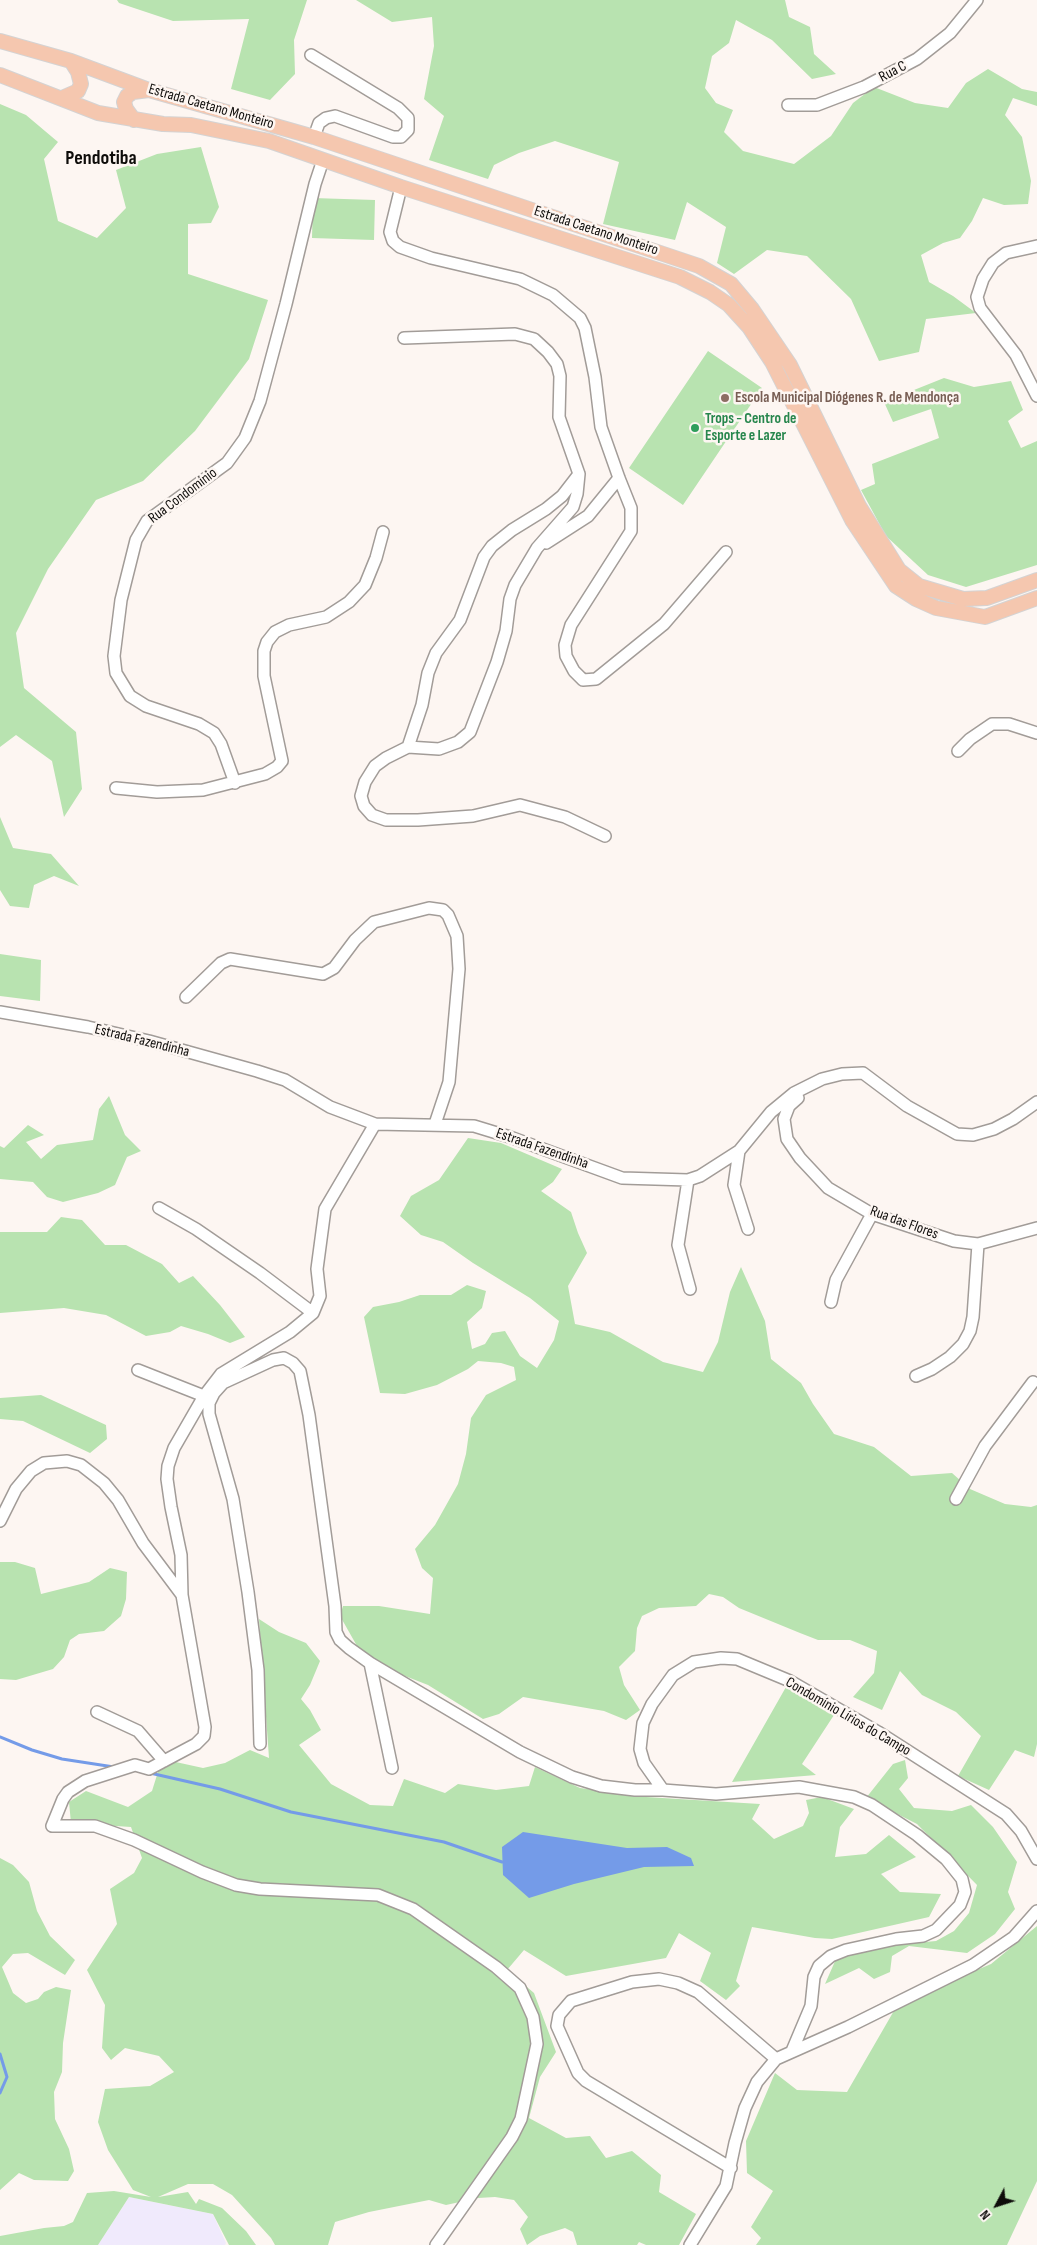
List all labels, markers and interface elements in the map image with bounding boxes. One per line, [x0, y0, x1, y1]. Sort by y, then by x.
street label: Rua C [876, 57, 910, 87]
street label: Estrada Caetano Monteiro [146, 80, 276, 134]
district label: Pendotiba [65, 147, 137, 171]
street label: Estrada Caetano Monteiro [532, 202, 660, 260]
place label: Escola Municipal Diógenes R. de Mendonça [735, 389, 959, 407]
marker: Escola Municipal Diógenes R. de Mendonça [719, 392, 731, 404]
place label: Trops - Centro de Esporte e Lazer [705, 410, 796, 445]
marker: Trops - Centro de Esporte e Lazer [689, 422, 701, 434]
street label: Rua Condomínio [145, 464, 221, 528]
street label: Estrada Fazendinha [93, 1021, 191, 1061]
street label: Estrada Fazendinha [493, 1125, 591, 1173]
street label: Rua das Flores [867, 1202, 941, 1244]
street label: Condomínio Lírios do Campo [782, 1674, 914, 1760]
north arrow [972, 2180, 1022, 2230]
text: N [976, 2207, 994, 2223]

